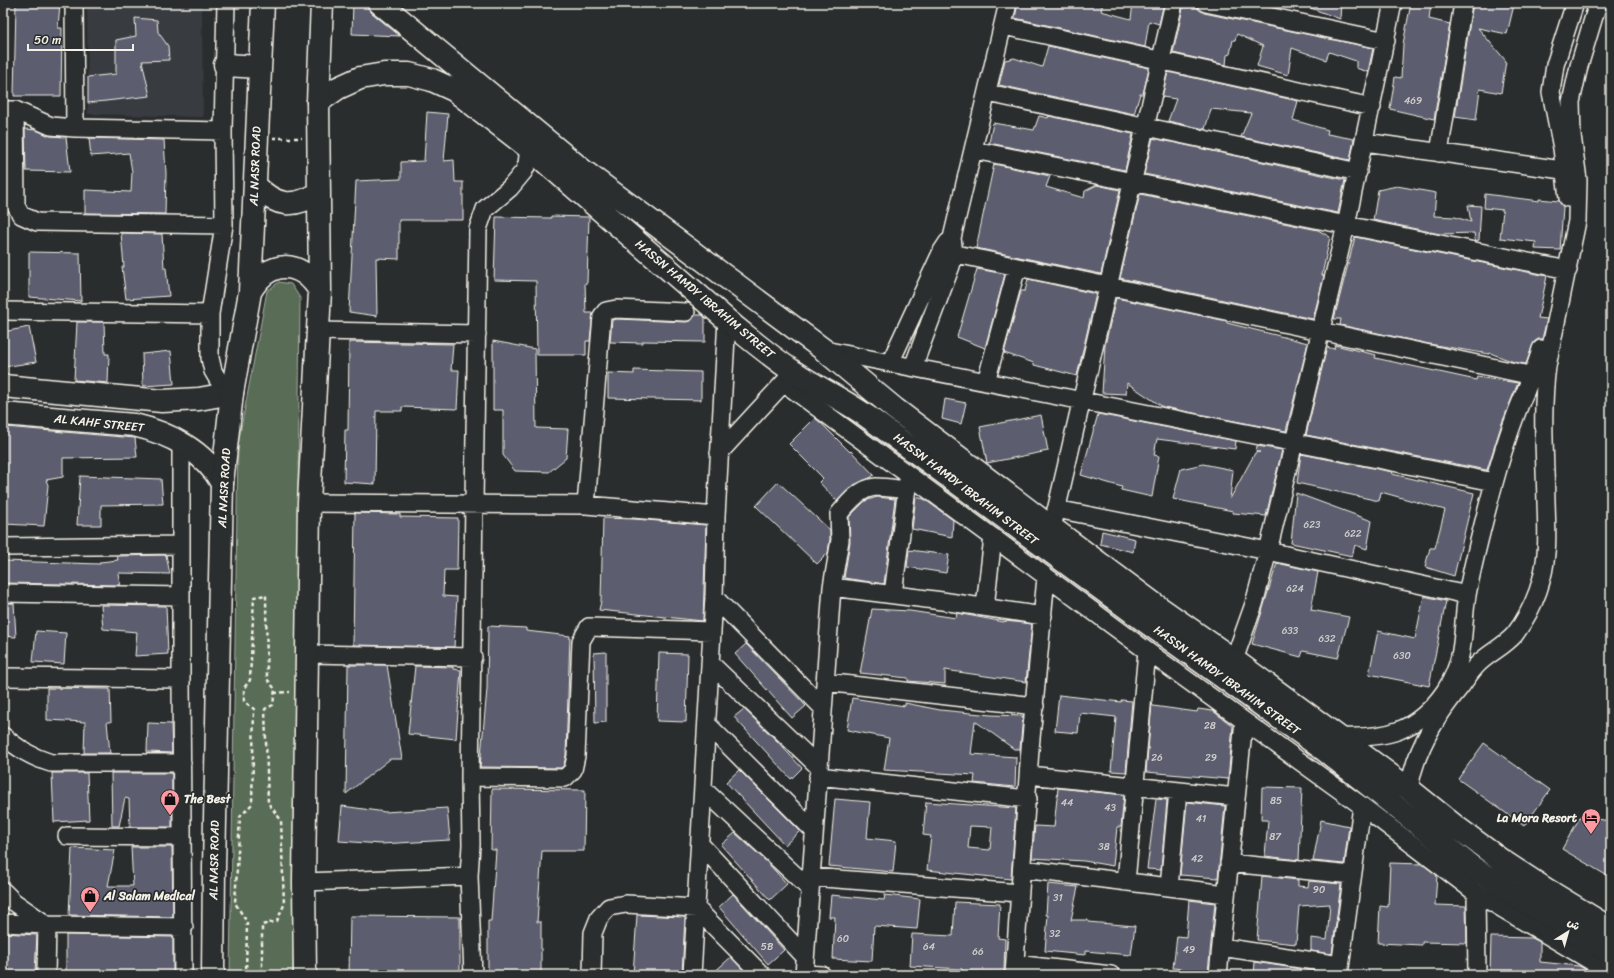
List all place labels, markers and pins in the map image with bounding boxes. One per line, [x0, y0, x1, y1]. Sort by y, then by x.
shop icon: The Best [159, 788, 181, 816]
place label: The Best [184, 788, 232, 810]
place label: La Mora Resort [1497, 807, 1578, 829]
hotel icon: La Mora Resort [1580, 807, 1602, 835]
shop icon: Al Salam Medical [79, 885, 101, 913]
place label: Al Salam Medical [103, 885, 195, 907]

